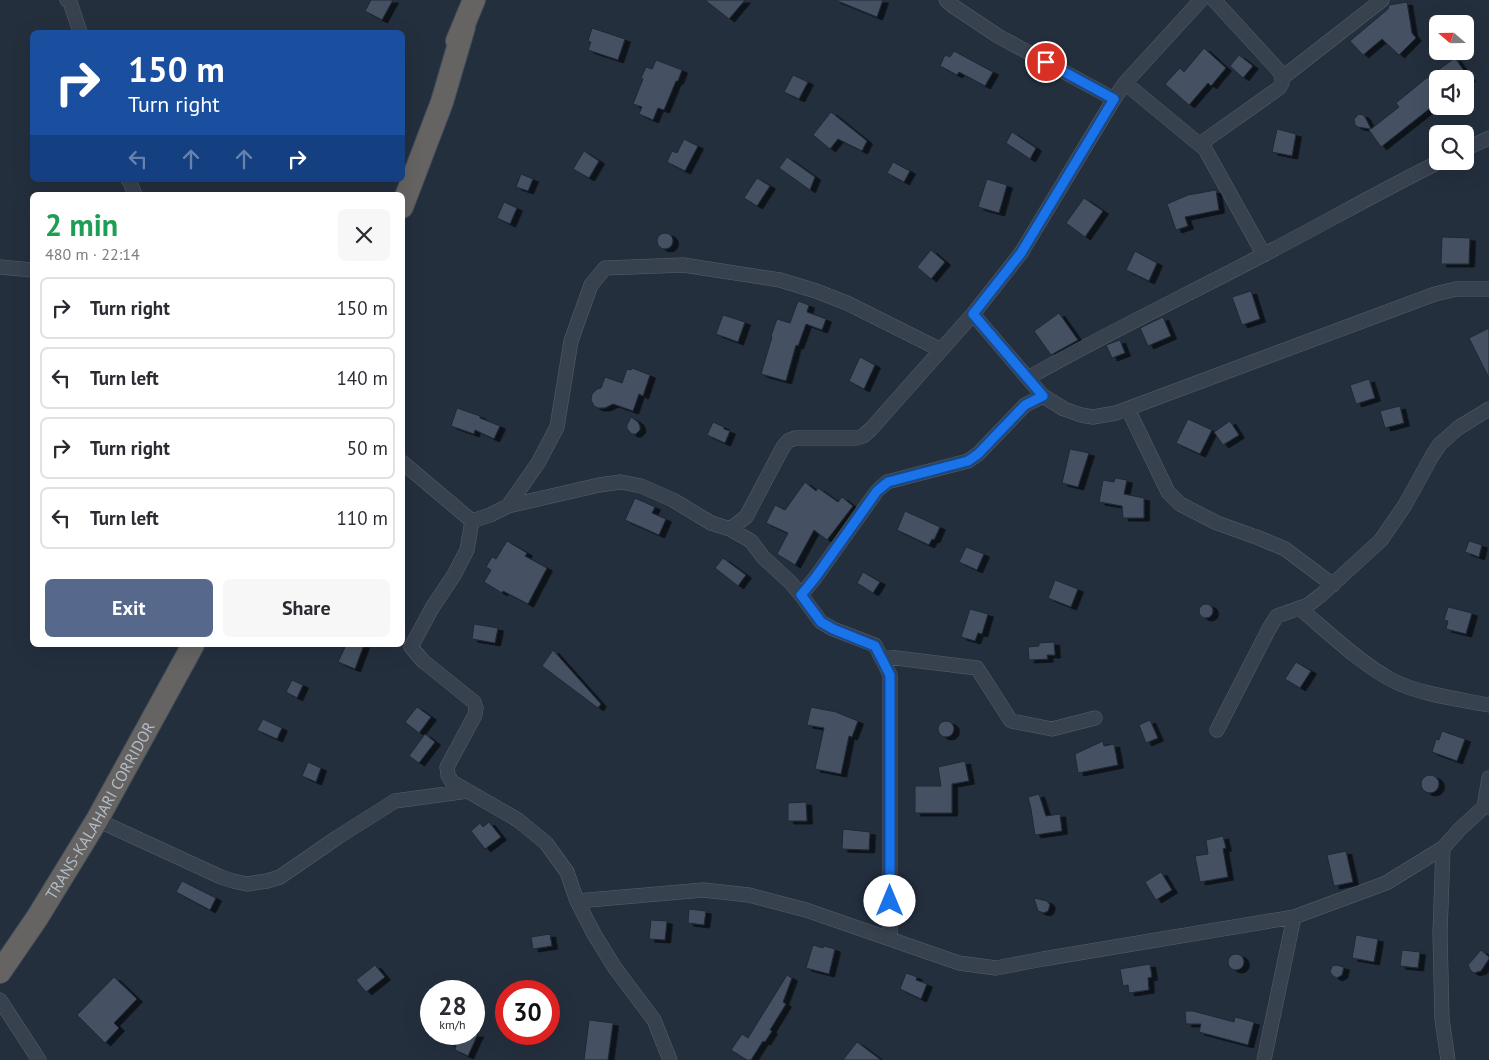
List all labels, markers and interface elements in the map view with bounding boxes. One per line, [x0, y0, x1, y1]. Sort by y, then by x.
north arrow [1429, 15, 1474, 60]
map controls [1429, 15, 1474, 170]
pin [1025, 41, 1067, 83]
text: 150 m [128, 46, 225, 92]
icon: arrive [1032, 48, 1060, 76]
icon: right [45, 50, 110, 115]
button: sound [1429, 70, 1474, 115]
text: Turn right [128, 90, 220, 118]
button: search [1429, 125, 1474, 170]
icon: left [124, 145, 152, 173]
icon: ahead [177, 145, 205, 173]
icon: ahead [230, 145, 258, 173]
icon: right [283, 145, 311, 173]
text: 2 min [45, 205, 118, 244]
button: close [338, 209, 390, 261]
text: 480 m · 22:14 [45, 244, 140, 264]
icon: right [47, 294, 75, 322]
text: Turn right [90, 296, 170, 320]
text: 150 m [336, 296, 388, 320]
icon: left [47, 364, 75, 392]
text: Turn left [90, 366, 159, 390]
text: 140 m [336, 366, 388, 390]
icon: right [47, 434, 75, 462]
text: Turn right [90, 436, 170, 460]
text: 50 m [347, 436, 388, 460]
icon: left [47, 504, 75, 532]
text: Turn left [90, 506, 159, 530]
text: 110 m [336, 506, 388, 530]
button: Exit [45, 579, 213, 637]
button: Share [223, 579, 390, 637]
street label: TRANS-KALAHARI CORRIDOR [41, 718, 159, 903]
position arrow [863, 874, 915, 926]
speed limit sign: 30 [495, 980, 560, 1045]
text: 28 [438, 990, 467, 1022]
text: km/h [439, 1017, 466, 1032]

